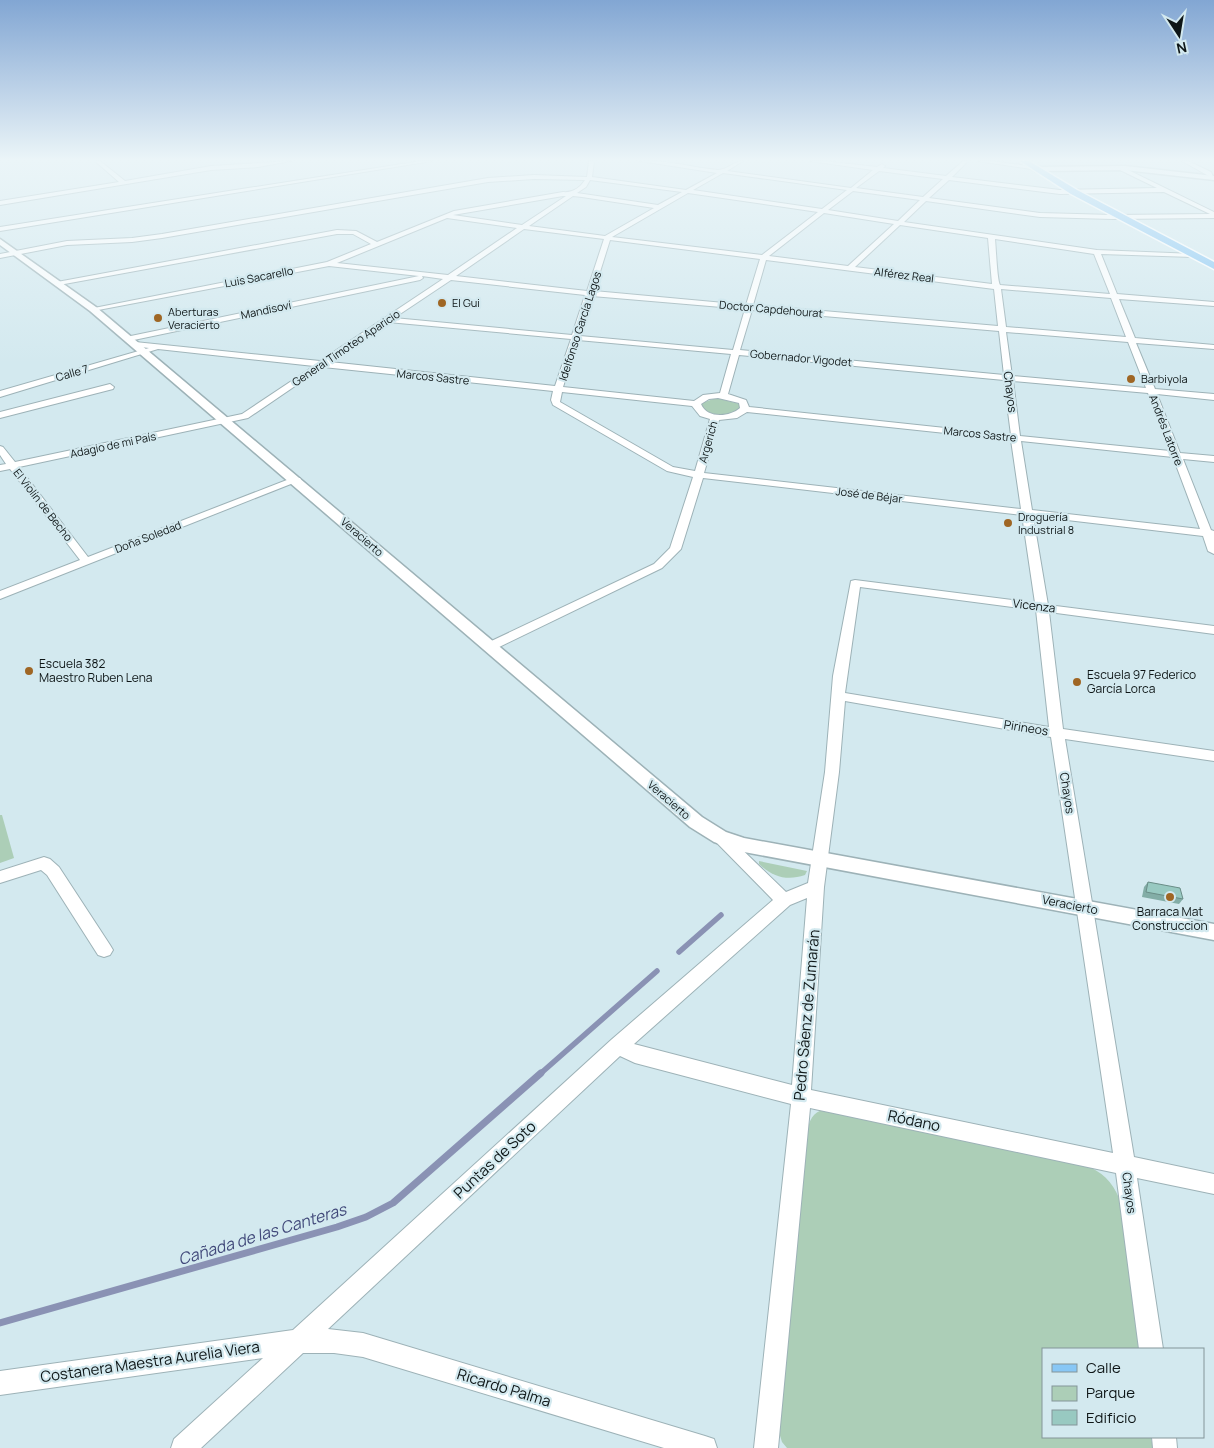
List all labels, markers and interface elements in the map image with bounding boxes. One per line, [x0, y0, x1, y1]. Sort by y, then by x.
north arrow [1154, 10, 1204, 60]
text: N [1175, 38, 1189, 59]
street label: Luis Sacarello [223, 262, 295, 291]
street label: Alférez Real [873, 263, 935, 286]
street label: Idelfonso García Lagos [555, 269, 604, 383]
place label: El Gui [452, 295, 480, 310]
street label: Doctor Capdehourat [719, 296, 824, 321]
street label: Mandisoví [239, 297, 293, 322]
marker: El Gui [436, 297, 448, 309]
place label: Aberturas Veracierto [168, 304, 220, 332]
street label: General Timoteo Aparicio [289, 306, 403, 389]
marker: Aberturas Veracierto [152, 312, 164, 324]
street label: Gobernador Vigodet [749, 346, 853, 369]
street label: Calle 7 [54, 361, 90, 384]
street label: Marcos Sastre [396, 365, 471, 388]
street label: Chayos [1000, 370, 1021, 414]
place label: Barbiyola [1141, 371, 1188, 386]
marker: Barbiyola [1125, 373, 1137, 385]
street label: Andrés Latorre [1146, 392, 1187, 468]
street label: Argerich [695, 419, 720, 464]
street label: Marcos Sastre [943, 422, 1018, 445]
street label: Adagio de mi País [69, 428, 157, 461]
street label: El Violín de Becho [10, 465, 77, 544]
street label: José de Béjar [835, 483, 903, 506]
place label: Droguería Industrial 8 [1018, 509, 1074, 537]
street label: Veracierto [338, 514, 387, 560]
street label: Doña Soledad [112, 517, 183, 556]
marker: Droguería Industrial 8 [1002, 517, 1014, 529]
street label: Vicenza [1012, 594, 1056, 617]
place label: Escuela 382 Maestro Ruben Lena [39, 655, 153, 686]
marker: Escuela 382 Maestro Ruben Lena [23, 665, 35, 677]
place label: Escuela 97 Federico García Lorca [1087, 666, 1196, 697]
marker: Escuela 97 Federico García Lorca [1071, 676, 1083, 688]
street label: Pirineos [1003, 716, 1049, 739]
street label: Chayos [1056, 771, 1079, 815]
street label: Veracierto [645, 777, 694, 823]
street label: Veracierto [1041, 891, 1099, 918]
marker: Barraca Mat Construccion [1164, 891, 1176, 903]
place label: Barraca Mat Construccion [1132, 903, 1208, 934]
street label: Pedro Sáenz de Zumarán [789, 928, 824, 1102]
street label: Ródano [886, 1105, 942, 1136]
street label: Puntas de Soto [449, 1116, 540, 1203]
street label: Chayos [1118, 1171, 1141, 1215]
water label: Cañada de las Canteras [175, 1197, 350, 1270]
street label: Costanera Maestra Aurelia Viera [39, 1336, 261, 1387]
legend [1042, 1348, 1204, 1438]
text: Calle [1086, 1357, 1121, 1378]
street label: Ricardo Palma [455, 1363, 554, 1412]
text: Parque [1086, 1382, 1135, 1403]
text: Edificio [1086, 1407, 1137, 1428]

